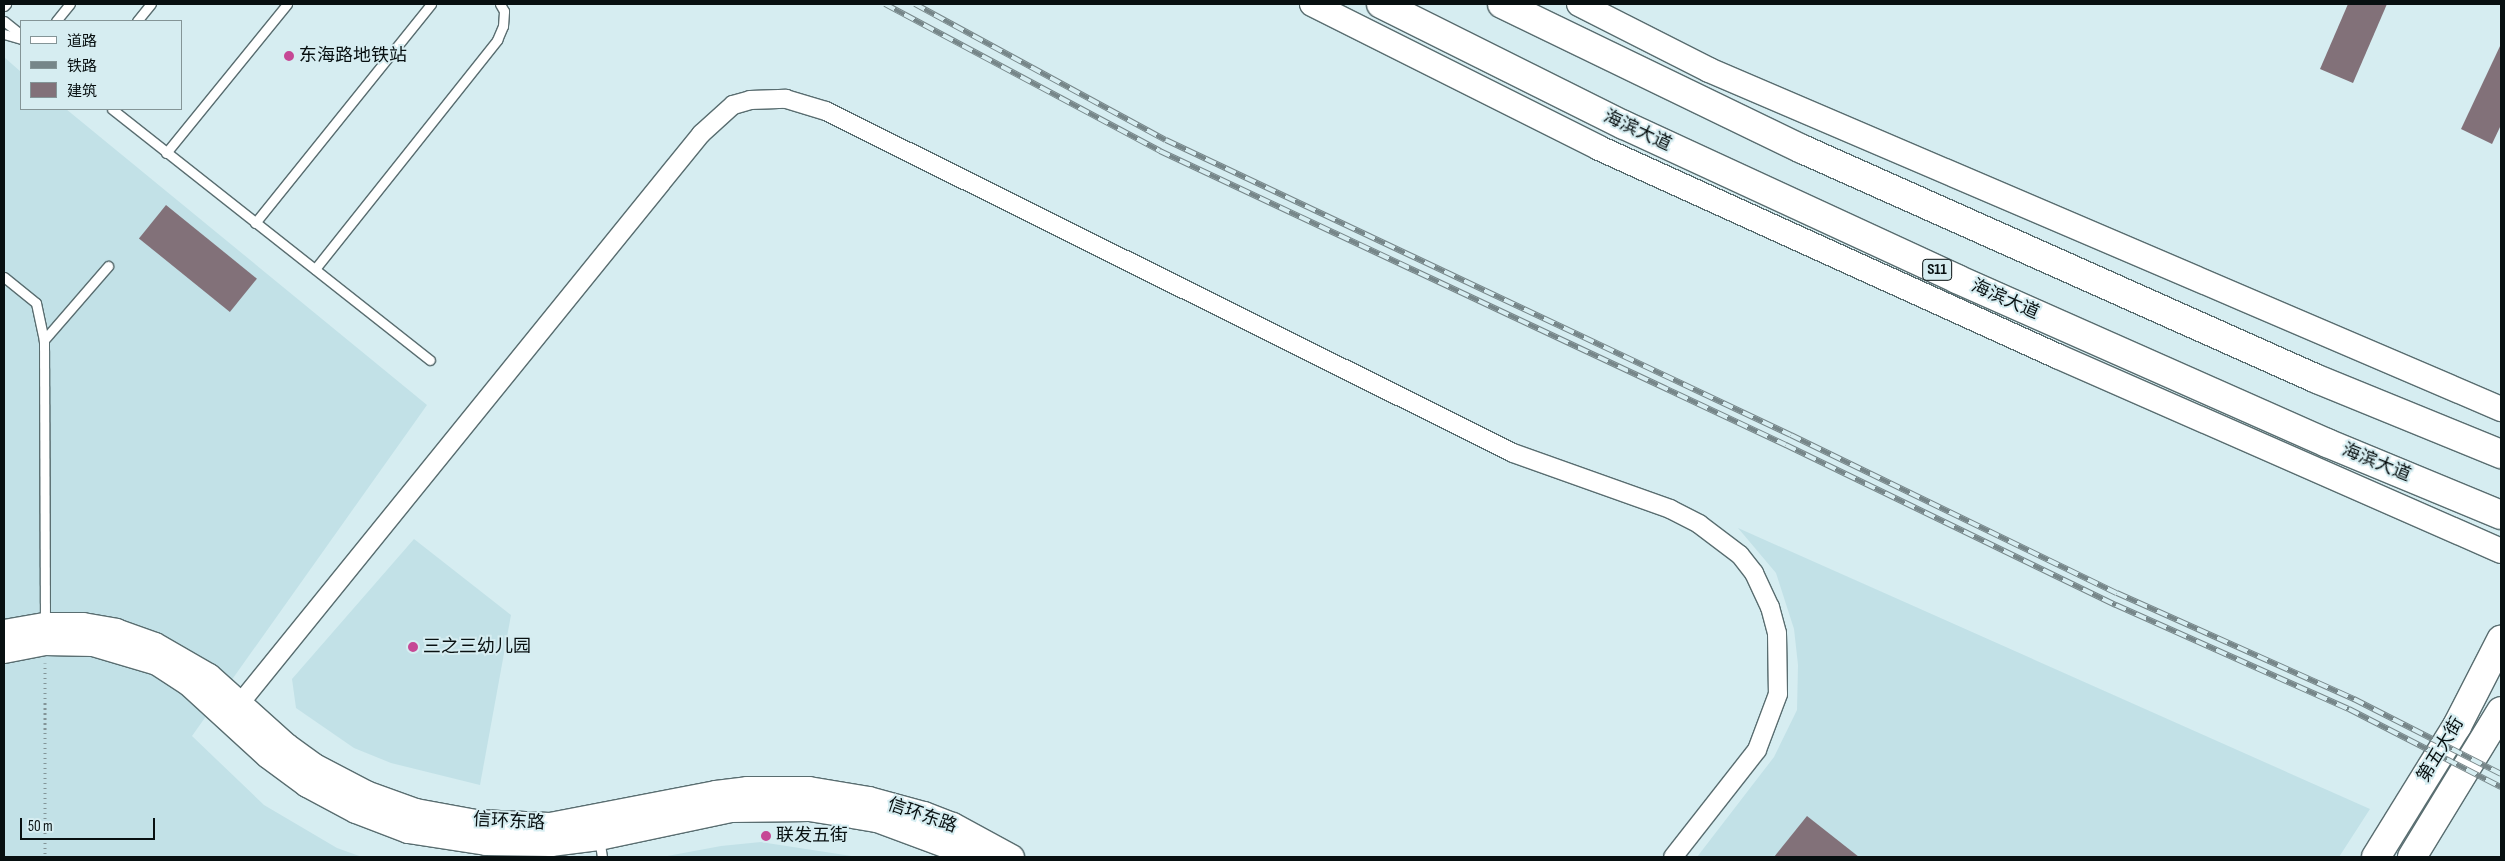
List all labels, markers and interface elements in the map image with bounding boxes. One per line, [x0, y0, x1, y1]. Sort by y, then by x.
legend [20, 20, 182, 110]
text: 道路 [67, 32, 97, 51]
place label: 东海路地铁站 [299, 45, 407, 67]
marker: 东海路地铁站 [283, 50, 295, 62]
text: 铁路 [67, 57, 97, 76]
text: 建筑 [67, 82, 97, 101]
street label: 海滨大道 [1600, 106, 1674, 156]
road number: S11 [1922, 256, 1952, 284]
street label: 海滨大道 [1968, 275, 2042, 325]
street label: 海滨大道 [2339, 440, 2413, 486]
place label: 三之三幼儿园 [423, 636, 531, 658]
marker: 三之三幼儿园 [407, 641, 419, 653]
street label: 第五大街 [2413, 714, 2469, 786]
street label: 信环东路 [884, 794, 960, 838]
scale bar [22, 808, 158, 840]
street label: 信环东路 [472, 809, 546, 835]
text: 50 m [28, 817, 53, 836]
place label: 联发五街 [776, 825, 848, 847]
marker: 联发五街 [760, 830, 772, 842]

